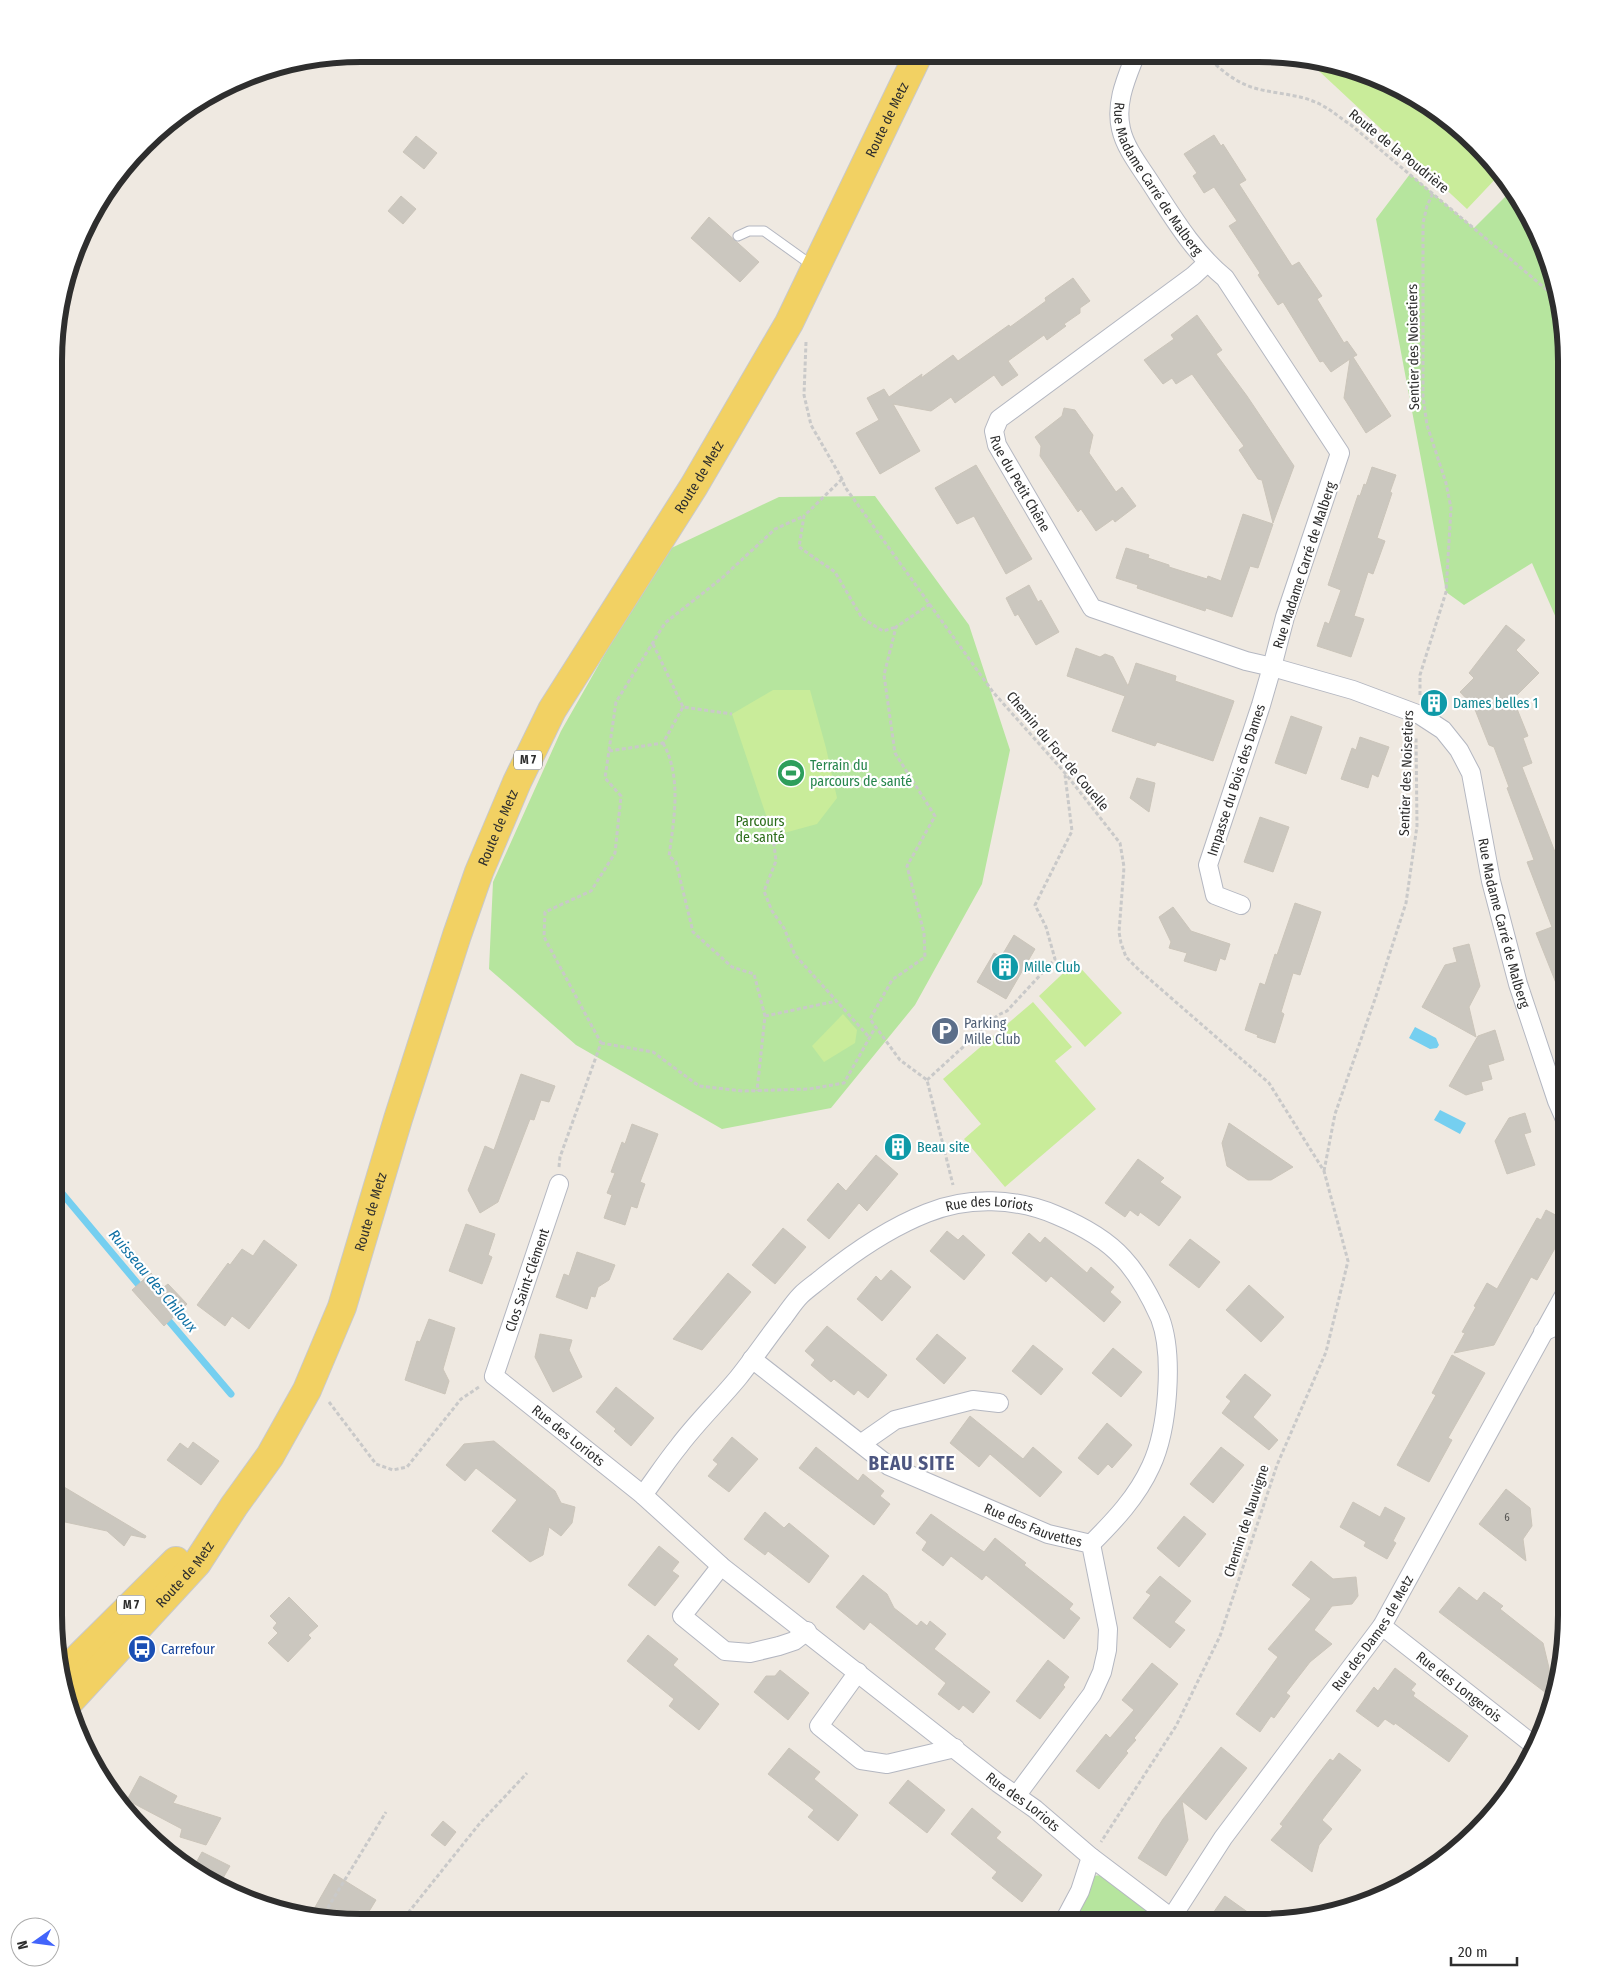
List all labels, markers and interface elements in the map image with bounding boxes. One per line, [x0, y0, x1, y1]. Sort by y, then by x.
street label: Route de Metz [862, 79, 913, 160]
street label: Rue Madame Carré de Malberg [1110, 101, 1206, 259]
street label: Route de la Poudrière [1345, 106, 1452, 197]
street label: Sentier des Noisetiers [1404, 284, 1423, 410]
street label: Rue du Petit Chêne [986, 434, 1054, 535]
street label: Route de Metz [671, 438, 728, 517]
street label: Rue Madame Carré de Malberg [1269, 479, 1340, 651]
street label: Chemin du Fort de Couelle [1003, 688, 1113, 814]
building icon: Dames belles 1 [1419, 688, 1449, 718]
place label: Dames belles 1 [1453, 695, 1538, 712]
street label: Impasse du Bois des Dames [1204, 702, 1269, 858]
street label: Sentier des Noisetiers [1396, 710, 1417, 836]
road number: M 7 [514, 750, 542, 770]
place label: Terrain du parcours de santé [810, 757, 912, 790]
sports icon: Terrain du parcours de santé [776, 758, 806, 788]
street label: Route de Metz [475, 787, 522, 869]
park label: Parcours de santé [735, 813, 785, 846]
street label: Rue Madame Carré de Malberg [1474, 837, 1533, 1011]
building icon: Mille Club [990, 952, 1020, 982]
place label: Mille Club [1024, 959, 1080, 976]
place label: Parking Mille Club [964, 1015, 1020, 1048]
parking icon: Parking Mille Club [930, 1016, 960, 1046]
building icon: Beau site [883, 1132, 913, 1162]
place label: Beau site [917, 1139, 970, 1156]
street label: Route de Metz [351, 1170, 391, 1253]
street label: Rue des Loriots [944, 1193, 1035, 1216]
water label: Ruisseau des Chiloux [105, 1226, 201, 1336]
street label: Clos Saint-Clément [502, 1226, 553, 1334]
street label: Rue des Loriots [528, 1402, 608, 1470]
district label: BEAU SITE [868, 1452, 956, 1475]
street label: Chemin de Nauvigne [1220, 1463, 1273, 1580]
street label: Rue des Fauvettes [982, 1500, 1084, 1551]
house number: 6 [1504, 1511, 1510, 1524]
street label: Route de Metz [152, 1538, 218, 1611]
street label: Rue des Dames de Metz [1328, 1572, 1417, 1694]
road number: M 7 [117, 1596, 145, 1614]
bus stop icon: Carrefour [127, 1634, 157, 1664]
place label: Carrefour [161, 1641, 215, 1658]
street label: Rue des Longerois [1413, 1648, 1505, 1726]
street label: Rue des Loriots [982, 1769, 1063, 1836]
north arrow [10, 1917, 60, 1967]
scale bar [1451, 1934, 1517, 1966]
text: N [14, 1939, 32, 1951]
text: 20 m [1458, 1943, 1488, 1961]

